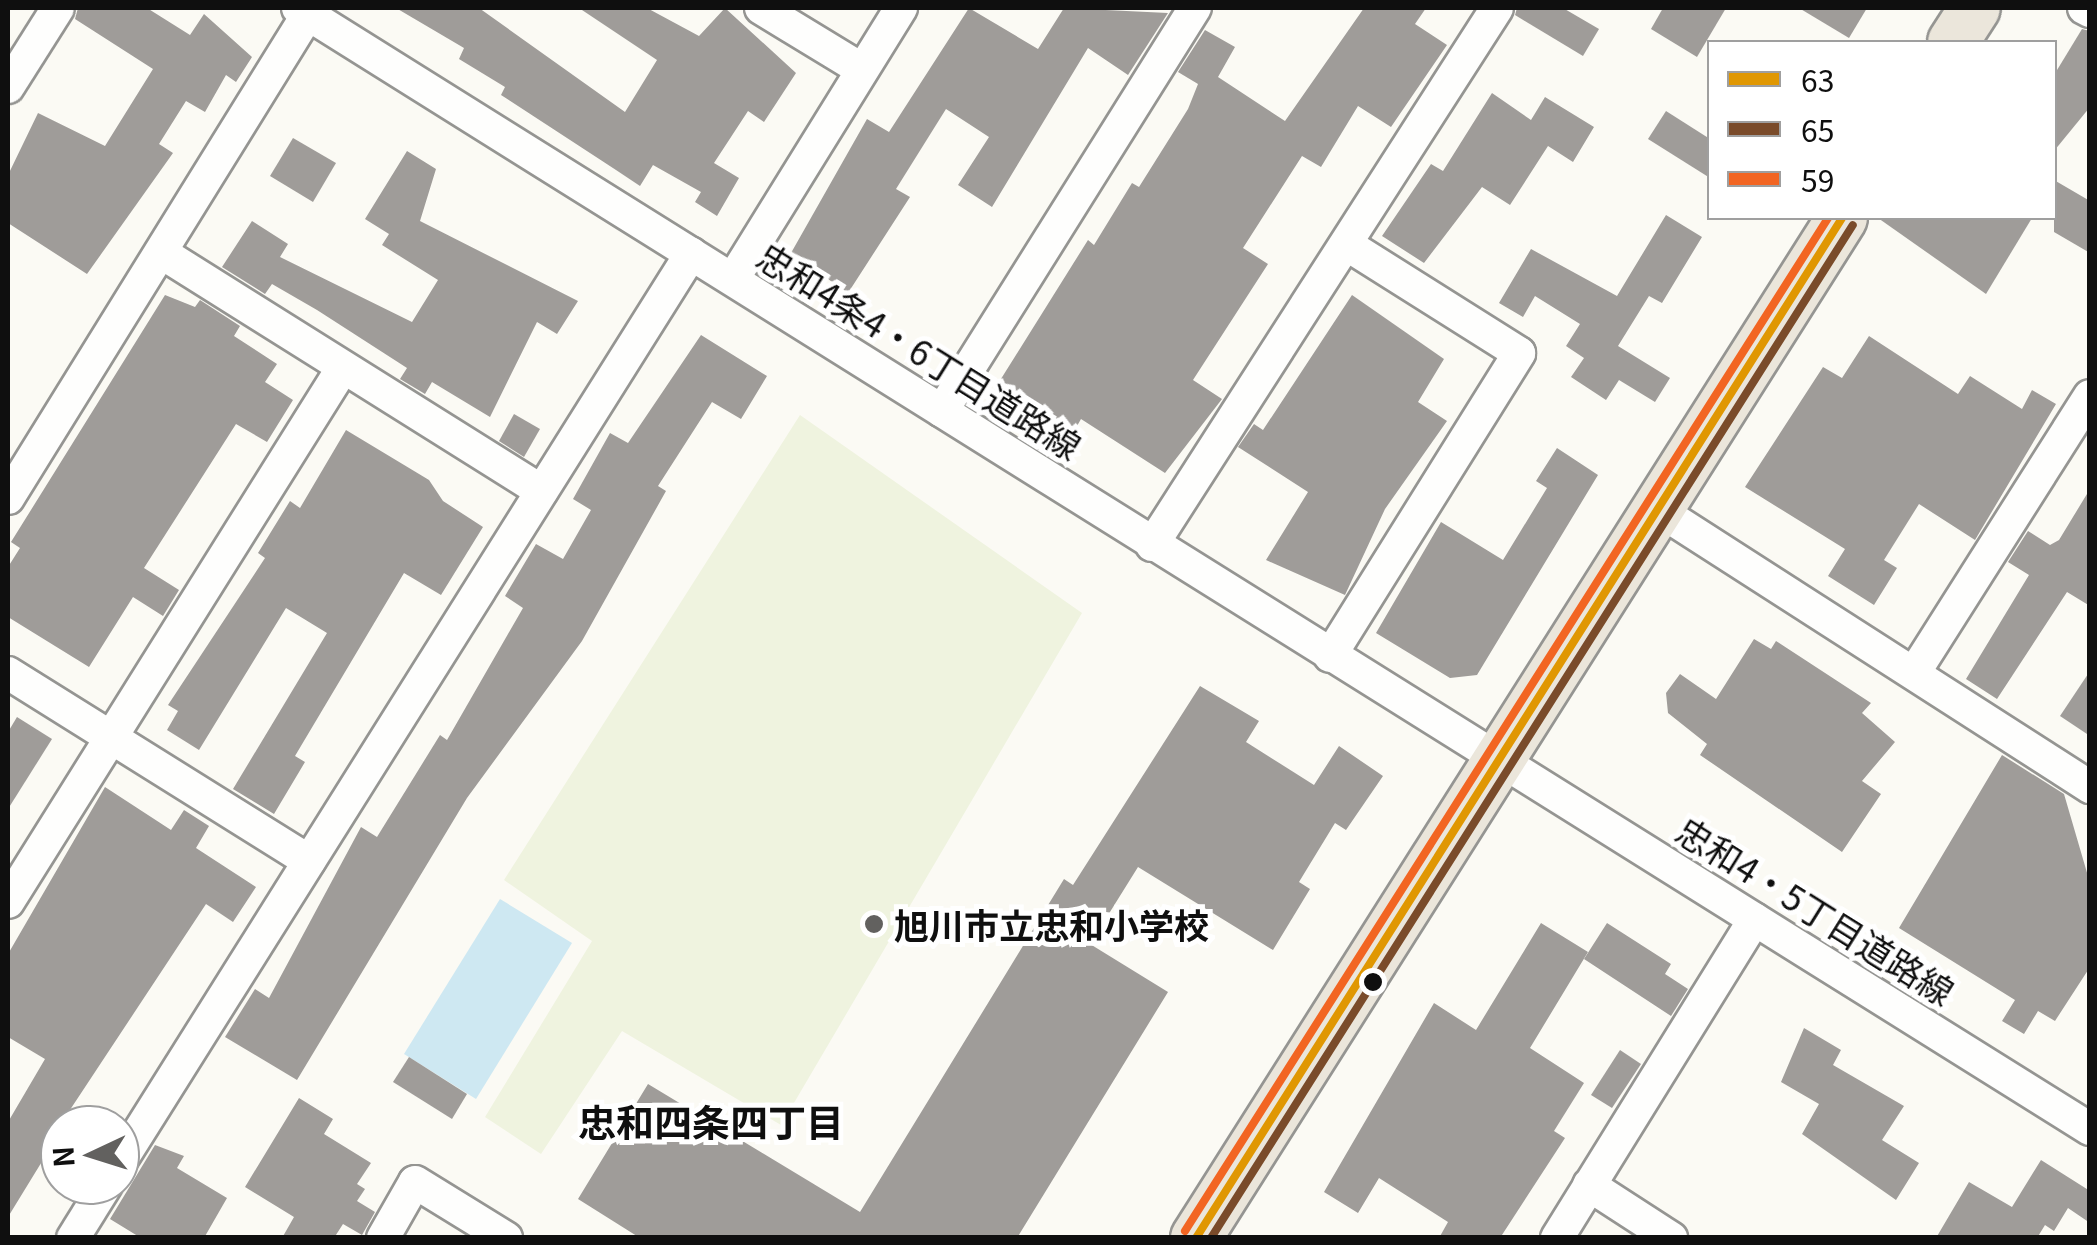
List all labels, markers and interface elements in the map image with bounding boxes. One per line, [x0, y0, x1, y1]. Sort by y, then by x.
legend [1707, 40, 2057, 220]
text: 63 [1801, 57, 1834, 101]
text: 65 [1801, 107, 1834, 151]
text: 59 [1801, 157, 1834, 201]
street label: 忠和4条4・6丁目道路線 [751, 233, 1089, 467]
street label: 忠和4・5丁目道路線 [1670, 808, 1962, 1012]
place label: 旭川市立忠和小学校 [894, 903, 1209, 945]
marker: 旭川市立忠和小学校 [863, 913, 885, 935]
unlabelled marker [1363, 972, 1383, 992]
district label: 忠和四条四丁目 [578, 1098, 844, 1144]
north arrow [40, 1105, 140, 1205]
text: N [41, 1145, 83, 1169]

